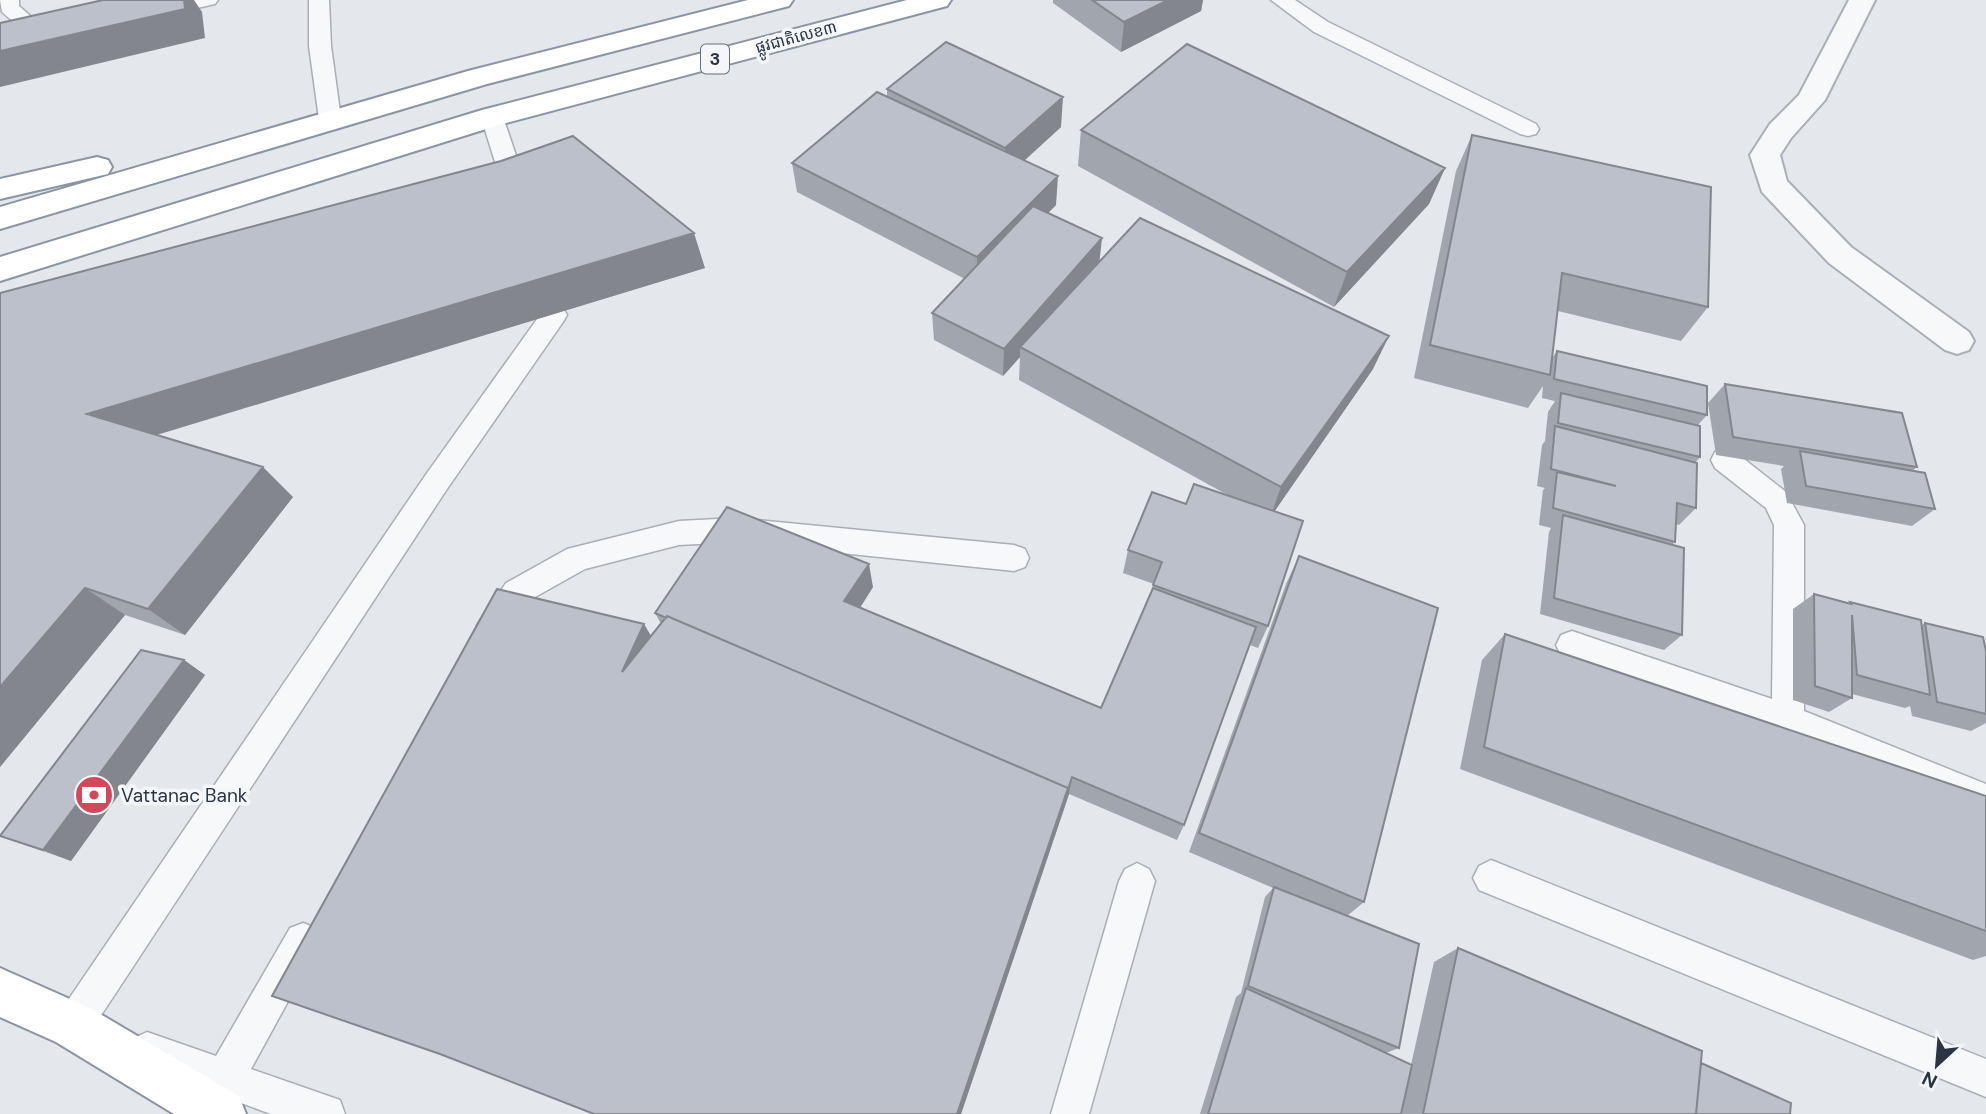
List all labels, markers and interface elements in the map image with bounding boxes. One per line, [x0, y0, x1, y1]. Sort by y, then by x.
street label: ផ្លូវជាតិលេខ៣ [753, 16, 840, 62]
road number: 3 [701, 44, 729, 74]
bank icon: Vattanac Bank [73, 774, 115, 816]
place label: Vattanac Bank [121, 783, 248, 808]
north arrow [1902, 1030, 1972, 1100]
text: N [1918, 1066, 1941, 1094]

